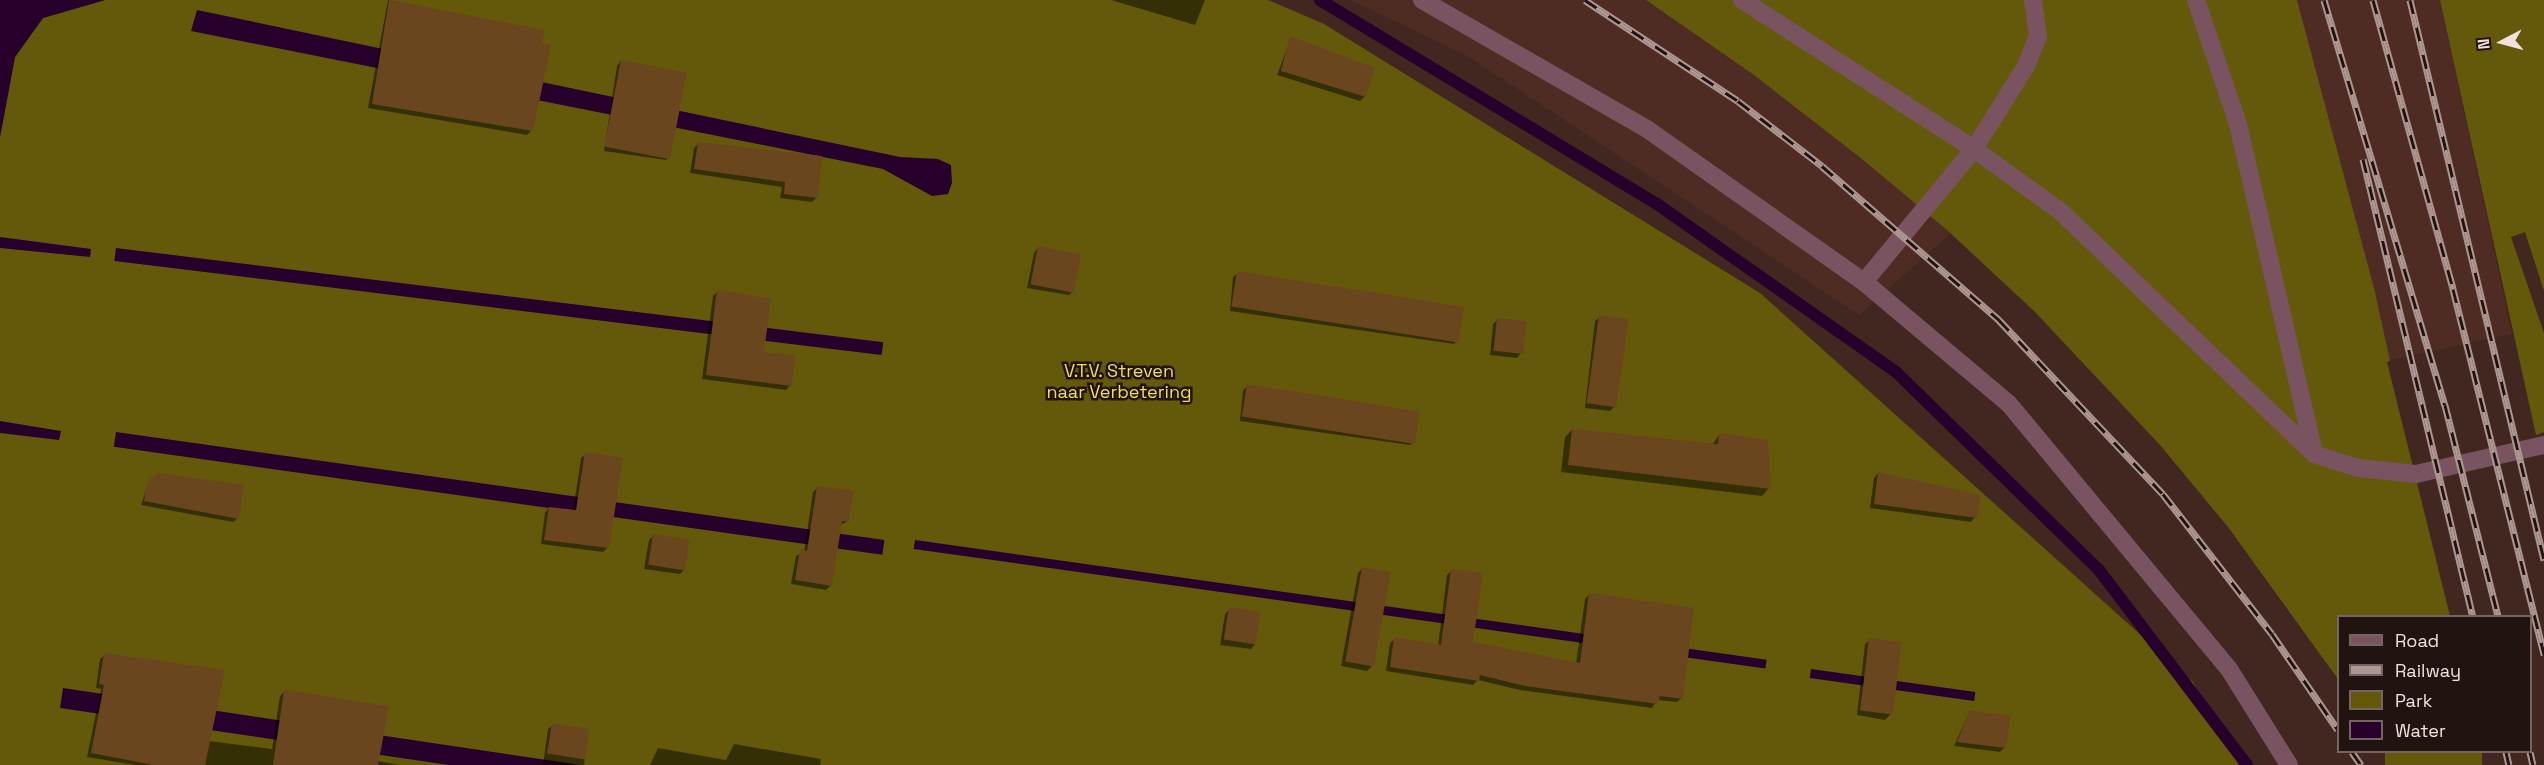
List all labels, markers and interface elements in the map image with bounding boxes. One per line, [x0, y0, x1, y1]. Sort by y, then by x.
north arrow [2472, 12, 2532, 72]
text: N [2473, 38, 2495, 50]
park label: V.T.V. Streven naar Verbetering [1046, 361, 1192, 404]
legend [2337, 615, 2532, 753]
text: Road [2395, 629, 2439, 652]
text: Railway [2395, 659, 2461, 682]
text: Park [2395, 689, 2432, 712]
text: Water [2395, 719, 2446, 742]

